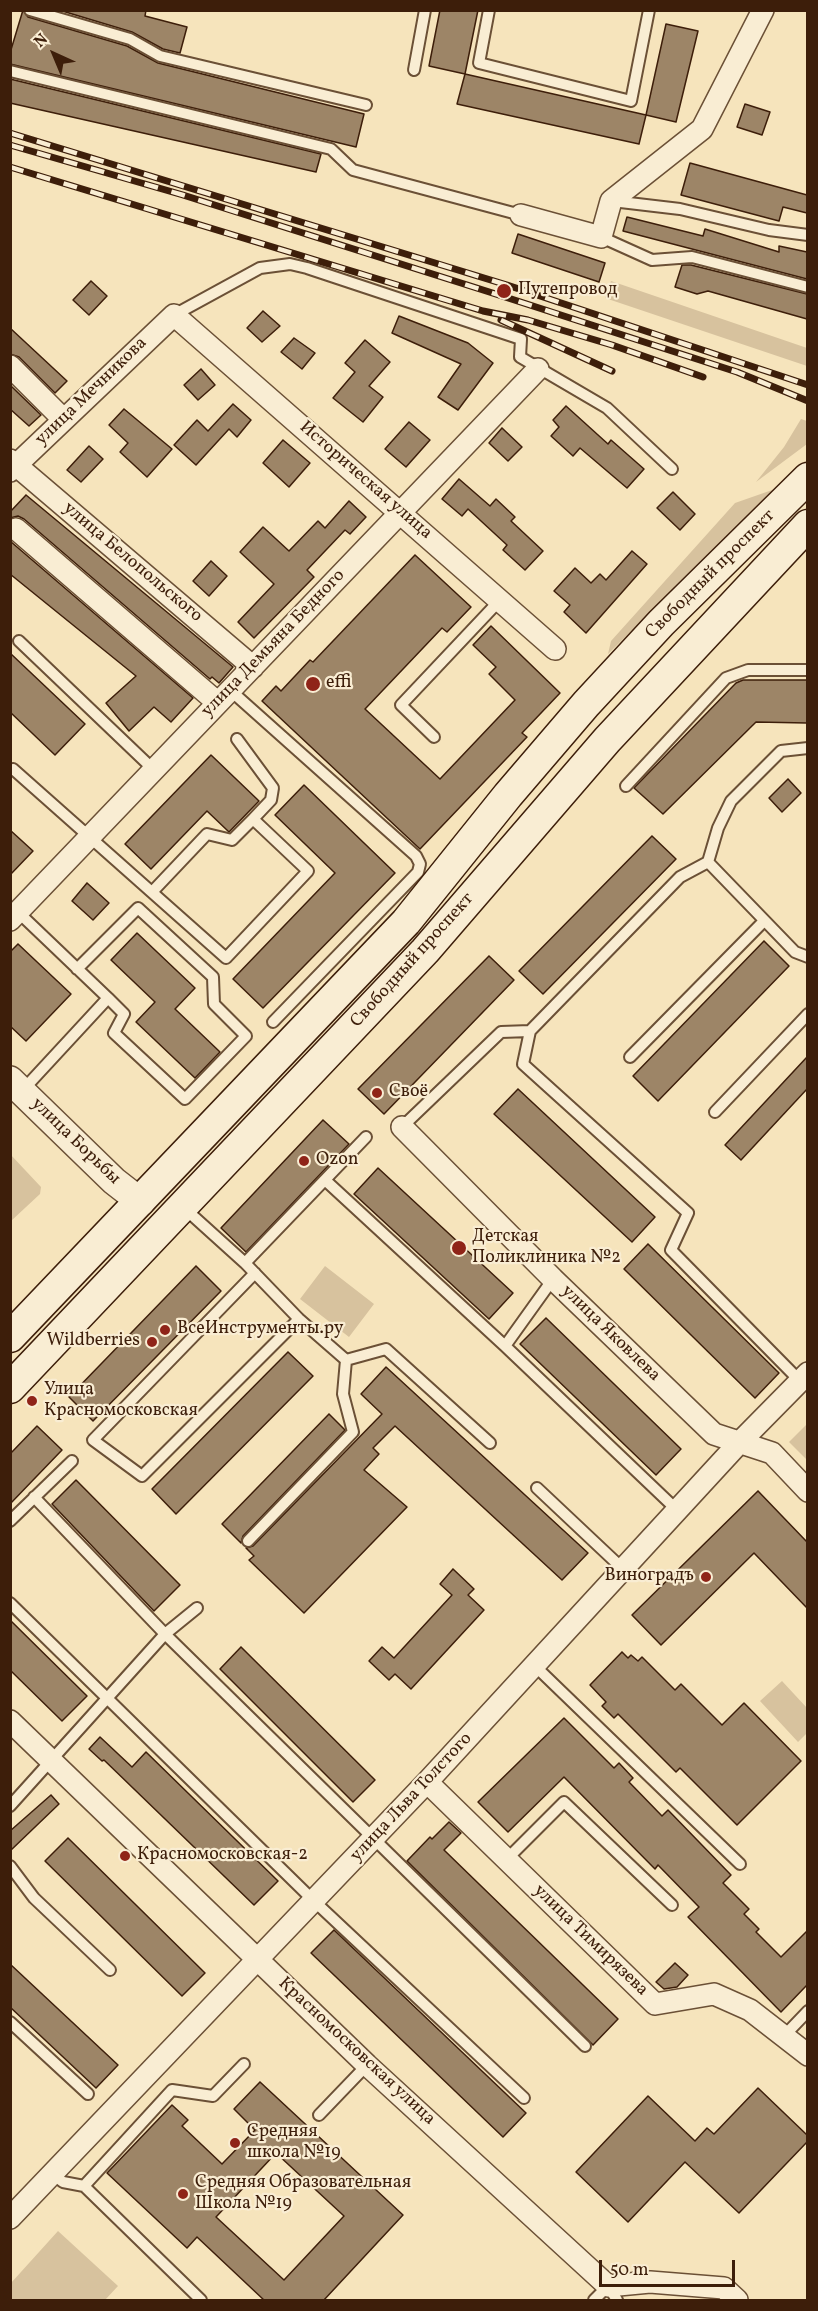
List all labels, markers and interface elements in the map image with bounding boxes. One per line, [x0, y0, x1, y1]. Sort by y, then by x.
north arrow [24, 24, 84, 84]
text: N [30, 29, 53, 53]
place label: Путепровод [518, 280, 617, 302]
marker: Путепровод [495, 282, 513, 300]
street label: улица Мечникова [32, 333, 152, 451]
street label: Историческая улица [294, 417, 436, 545]
street label: улица Белопольского [58, 498, 206, 628]
street label: Свободный проспект [642, 506, 780, 644]
street label: улица Демьяна Бедного [198, 566, 350, 722]
place label: effi [326, 673, 352, 695]
marker: effi [304, 675, 322, 693]
street label: Свободный проспект [347, 889, 479, 1033]
place label: Своё [389, 1082, 428, 1104]
marker: Своё [370, 1086, 384, 1100]
street label: улица Борьбы [26, 1094, 124, 1190]
place label: Ozon [316, 1150, 358, 1172]
marker: Ozon [297, 1154, 311, 1168]
place label: Детская Поликлиника №2 [472, 1227, 621, 1270]
marker: Детская Поликлиника №2 [450, 1239, 468, 1257]
street label: улица Яковлева [556, 1281, 664, 1387]
place label: ВсеИнструменты.ру [177, 1319, 344, 1341]
marker: ВсеИнструменты.ру [158, 1323, 172, 1337]
place label: Wildberries [46, 1331, 140, 1353]
marker: Wildberries [145, 1335, 159, 1349]
place label: Улица Красномосковская [44, 1380, 198, 1422]
marker: Улица Красномосковская [25, 1394, 39, 1408]
place label: Виноградъ [604, 1566, 694, 1588]
marker: Виноградъ [699, 1570, 713, 1584]
street label: улица Льва Толстого [346, 1729, 478, 1867]
place label: Красномосковская-2 [137, 1845, 308, 1867]
marker: Красномосковская-2 [118, 1849, 132, 1863]
street label: улица Тимирязева [528, 1881, 652, 2001]
street label: Красномосковская улица [273, 1973, 439, 2131]
place label: Средняя школа №19 [247, 2122, 341, 2164]
marker: Средняя школа №19 [228, 2136, 242, 2150]
place label: Средняя Образовательная Школа №19 [195, 2173, 411, 2216]
marker: Средняя Образовательная Школа №19 [176, 2187, 190, 2201]
scale bar [602, 2248, 738, 2286]
text: 50 m [610, 2258, 649, 2283]

